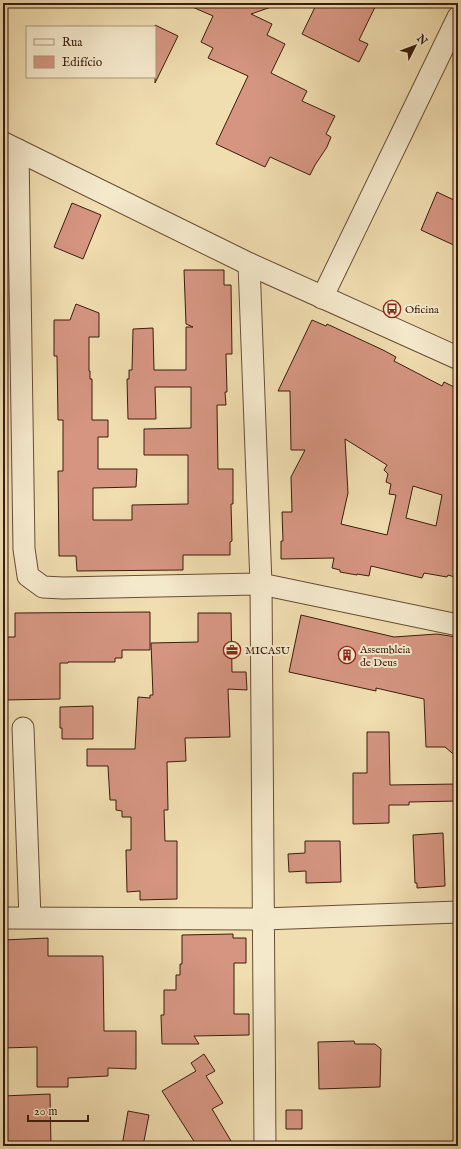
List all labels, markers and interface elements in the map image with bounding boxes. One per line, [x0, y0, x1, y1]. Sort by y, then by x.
legend [26, 26, 156, 78]
north arrow [395, 26, 435, 66]
text: N [413, 31, 430, 49]
text: Rua [62, 35, 83, 50]
text: Edifício [62, 55, 103, 70]
bus stop icon: Oficina [382, 299, 402, 319]
place label: Oficina [405, 303, 439, 317]
office icon: MICASU [222, 640, 242, 660]
place label: Assembleia de Deus [359, 643, 410, 670]
place label: MICASU [245, 644, 291, 658]
building icon: Assembleia de Deus [337, 645, 357, 665]
scale bar [28, 1097, 88, 1123]
text: 20 m [34, 1104, 57, 1119]

